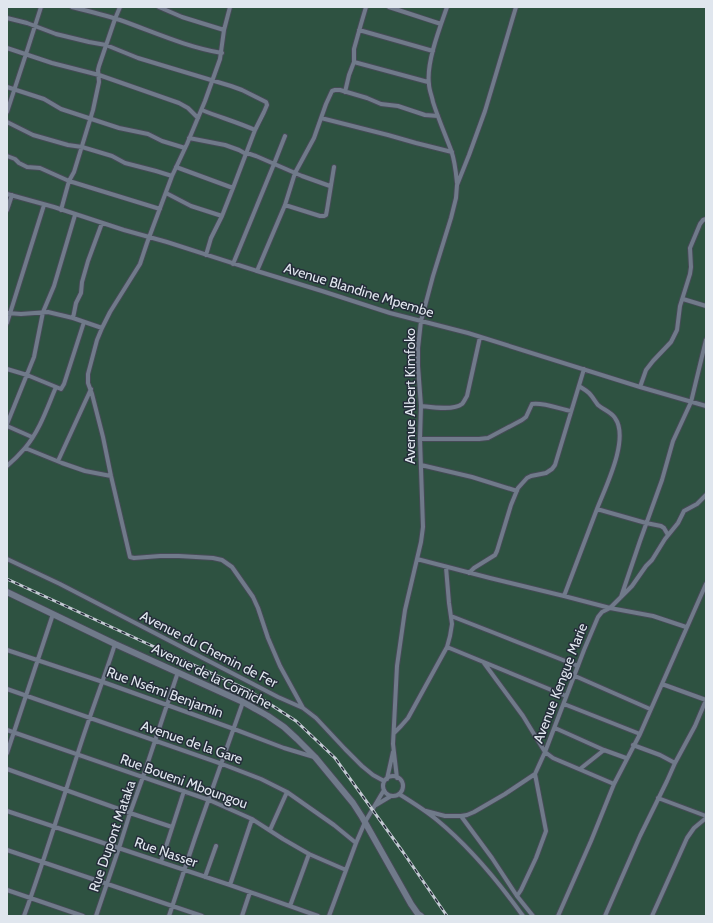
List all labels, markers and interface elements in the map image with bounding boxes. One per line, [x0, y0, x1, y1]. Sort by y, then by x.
street label: Avenue Blandine Mpembe [282, 259, 436, 321]
street label: Avenue Albert Kimfoko [401, 328, 419, 464]
street label: Avenue du Chemin de Fer [137, 607, 281, 692]
street label: Avenue Kengue Marie [529, 620, 591, 746]
street label: Avenue de la Corniche [149, 639, 275, 713]
street label: Rue Nsémi Benjamin [104, 662, 226, 722]
street label: Avenue de la Gare [139, 716, 245, 768]
street label: Rue Boueni Mboungou [118, 750, 250, 812]
street label: Rue Dupont Mataka [84, 778, 140, 894]
street label: Rue Nasser [132, 833, 200, 871]

